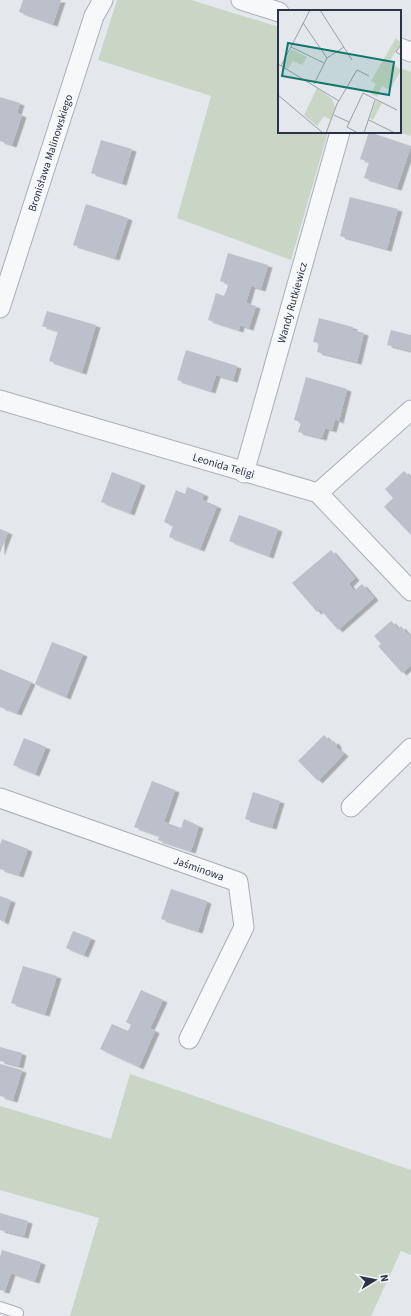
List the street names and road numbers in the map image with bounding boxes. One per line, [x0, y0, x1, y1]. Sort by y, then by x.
street label: Bronisława Malinowskiego [25, 92, 76, 214]
street label: Wandy Rutkiewicz [274, 260, 311, 345]
street label: Leonida Teligi [191, 450, 256, 482]
street label: Jaśminowa [172, 853, 226, 885]

